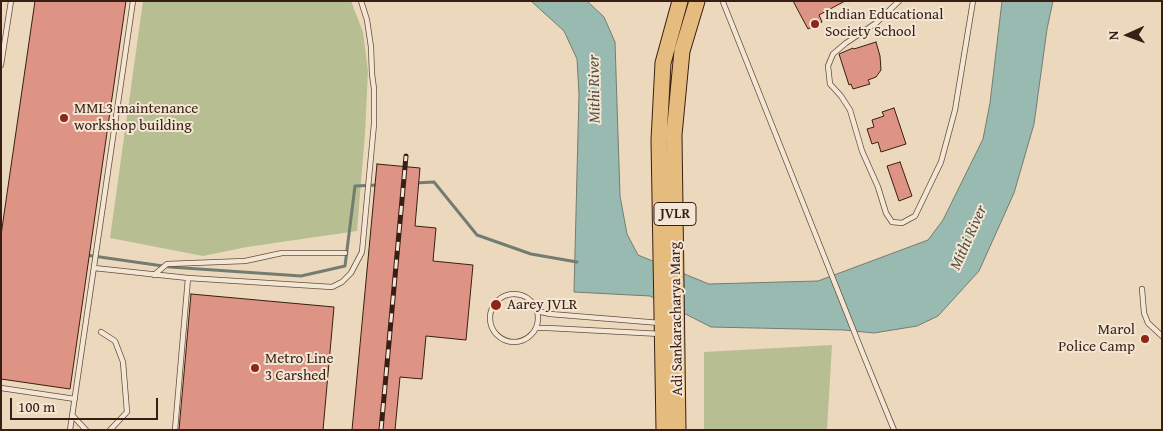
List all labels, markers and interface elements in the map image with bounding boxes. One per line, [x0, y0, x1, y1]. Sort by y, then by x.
place label: Indian Educational Society School [825, 6, 943, 41]
north arrow [1103, 10, 1153, 60]
marker: Indian Educational Society School [809, 18, 821, 30]
text: N [1103, 31, 1123, 41]
water label: Mithi River [585, 54, 605, 124]
place label: MML3 maintenance workshop building [74, 100, 198, 135]
marker: MML3 maintenance workshop building [58, 112, 70, 124]
road number: JVLR [654, 202, 696, 225]
water label: Mithi River [946, 203, 992, 273]
street label: Adi Sankaracharya Marg [667, 242, 687, 396]
place label: Aarey JVLR [507, 296, 577, 314]
marker: Aarey JVLR [489, 298, 503, 312]
place label: Marol Police Camp [1058, 321, 1135, 356]
marker: Marol Police Camp [1139, 333, 1151, 345]
place label: Metro Line 3 Carshed [265, 350, 334, 385]
marker: Metro Line 3 Carshed [249, 362, 261, 374]
scale bar [12, 388, 160, 420]
text: 100 m [18, 396, 55, 417]

